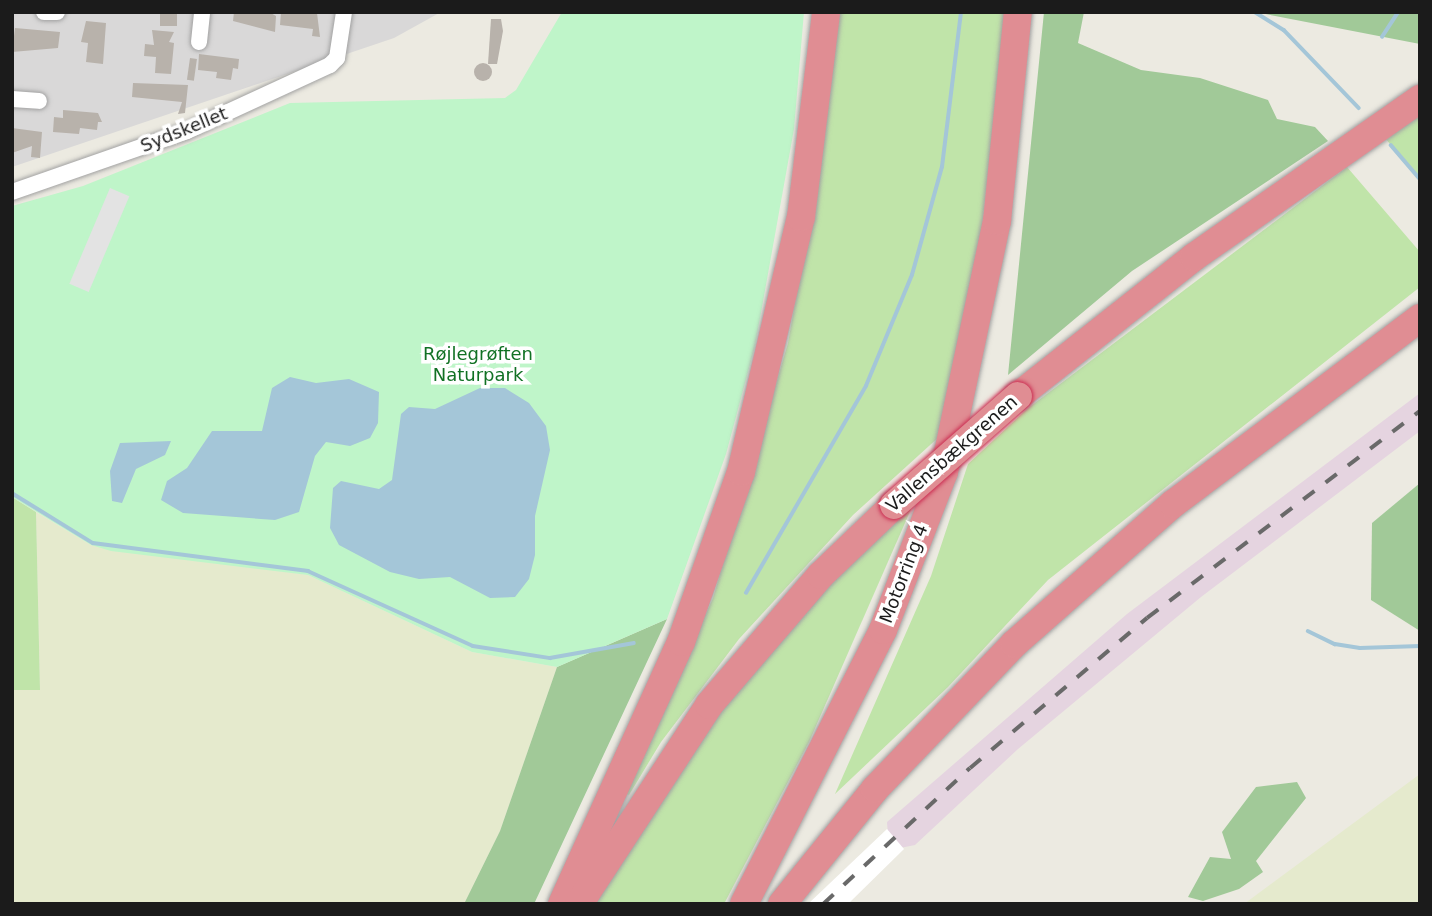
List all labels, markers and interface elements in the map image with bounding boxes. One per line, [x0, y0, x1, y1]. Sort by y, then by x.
street label: Sydskellet [137, 103, 231, 157]
park label: Røjlegrøften Naturpark [423, 344, 533, 386]
street label: Vallensbækgrenen [882, 391, 1022, 517]
street label: Motorring 4 [875, 522, 933, 626]

